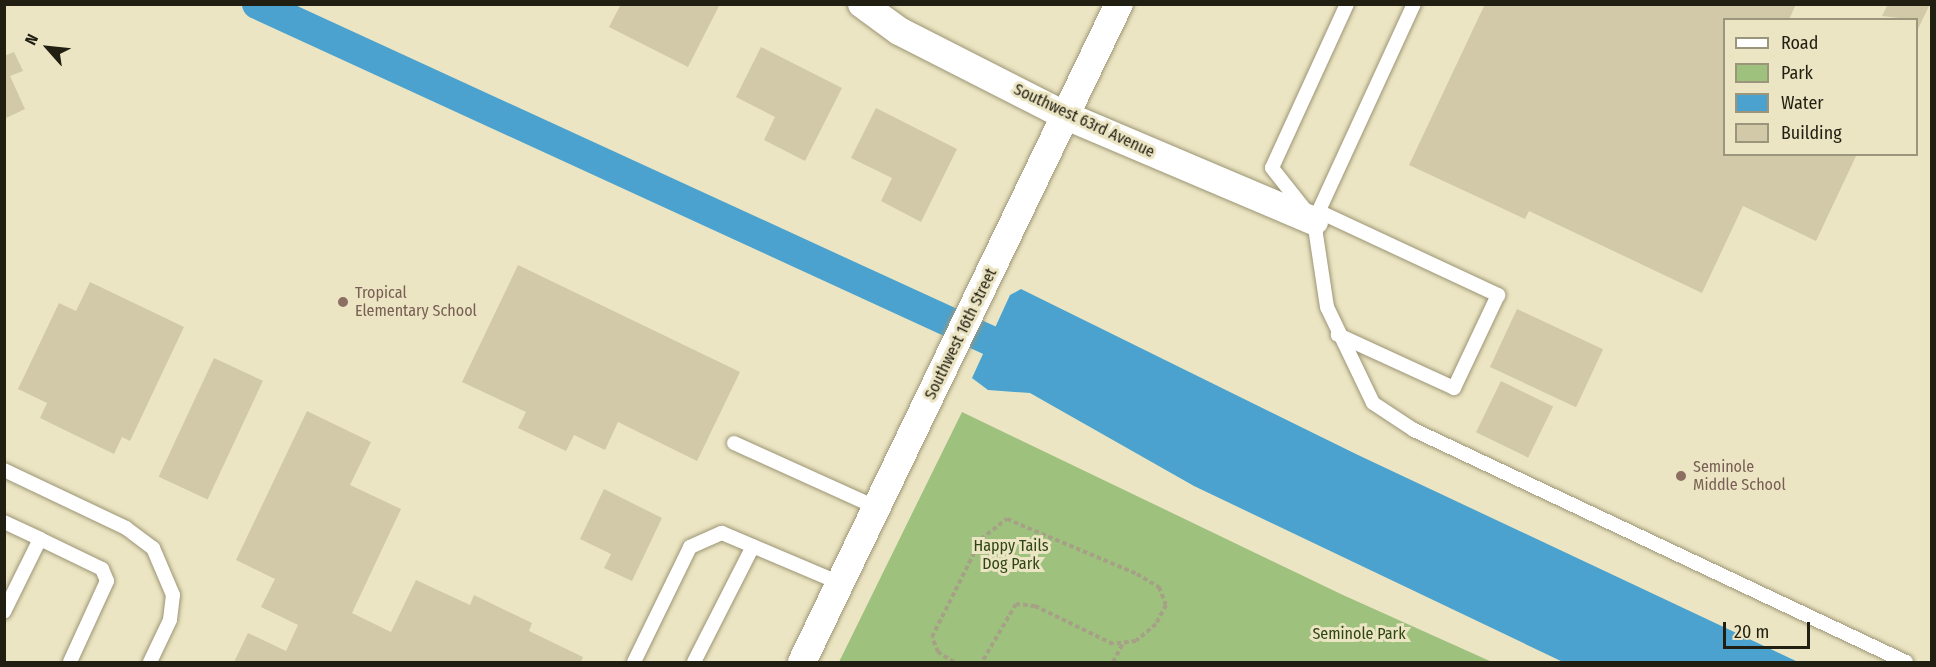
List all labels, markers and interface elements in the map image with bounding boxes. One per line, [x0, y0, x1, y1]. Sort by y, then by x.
north arrow [18, 18, 78, 78]
legend [1723, 18, 1918, 156]
text: N [21, 31, 42, 48]
text: Road [1781, 32, 1818, 54]
text: Park [1781, 62, 1813, 84]
street label: Southwest 63rd Avenue [1011, 80, 1157, 162]
text: Water [1781, 92, 1824, 114]
text: Building [1781, 122, 1842, 144]
street label: Southwest 16th Street [921, 265, 1001, 403]
place label: Tropical Elementary School [355, 283, 477, 321]
marker: Tropical Elementary School [336, 295, 350, 309]
place label: Seminole Middle School [1693, 457, 1786, 495]
marker: Seminole Middle School [1674, 469, 1688, 483]
park label: Happy Tails Dog Park [974, 536, 1048, 574]
scale bar [1726, 610, 1813, 648]
text: 20 m [1734, 621, 1769, 643]
park label: Seminole Park [1312, 624, 1406, 644]

